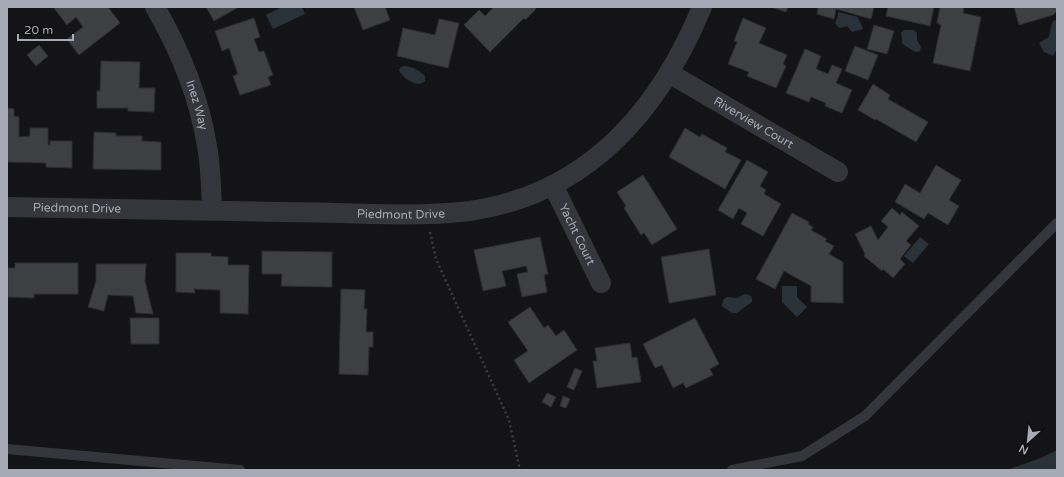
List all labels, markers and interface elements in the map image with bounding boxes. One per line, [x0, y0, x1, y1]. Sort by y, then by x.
scale bar [18, 16, 73, 42]
text: 20 m [24, 23, 53, 37]
street label: Inez Way [183, 78, 211, 132]
street label: Riverview Court [711, 94, 796, 152]
street label: Piedmont Drive [33, 200, 121, 216]
street label: Yacht Court [556, 201, 598, 268]
street label: Piedmont Drive [357, 206, 446, 222]
north arrow [1008, 421, 1048, 461]
text: N [1017, 442, 1031, 457]

